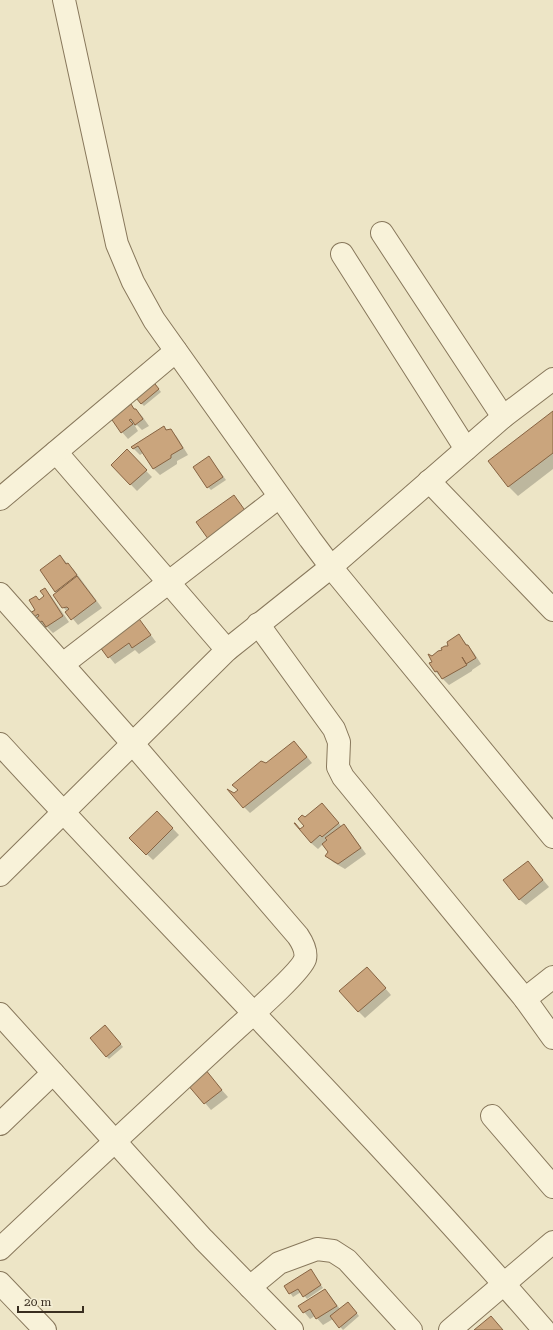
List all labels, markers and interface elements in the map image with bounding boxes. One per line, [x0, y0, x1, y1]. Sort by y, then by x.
scale bar [18, 1288, 83, 1314]
text: 20 m [24, 1295, 51, 1309]

